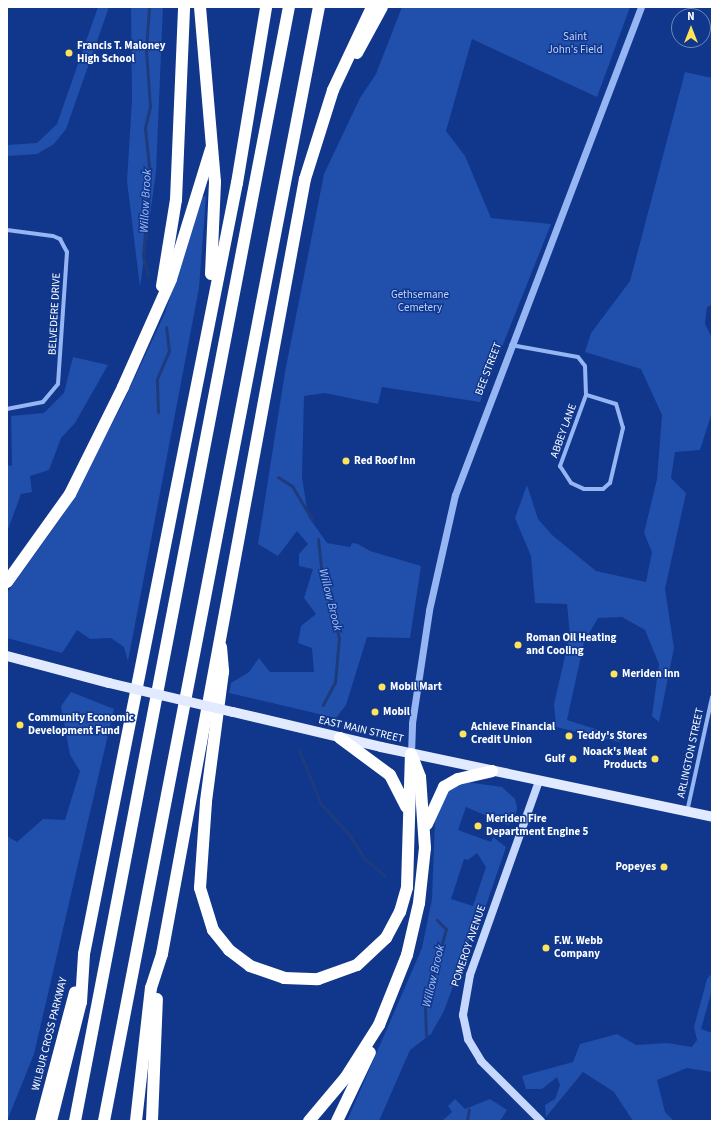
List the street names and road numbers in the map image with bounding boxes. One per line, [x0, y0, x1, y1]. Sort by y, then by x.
street label: BELVEDERE DRIVE [46, 272, 64, 356]
street label: BEE STREET [473, 341, 505, 397]
street label: ABBEY LANE [548, 402, 580, 460]
street label: ARLINGTON STREET [675, 707, 707, 799]
street label: EAST MAIN STREET [317, 714, 405, 746]
street label: POMEROY AVENUE [449, 903, 489, 989]
street label: WILBUR CROSS PARKWAY [30, 976, 70, 1092]

